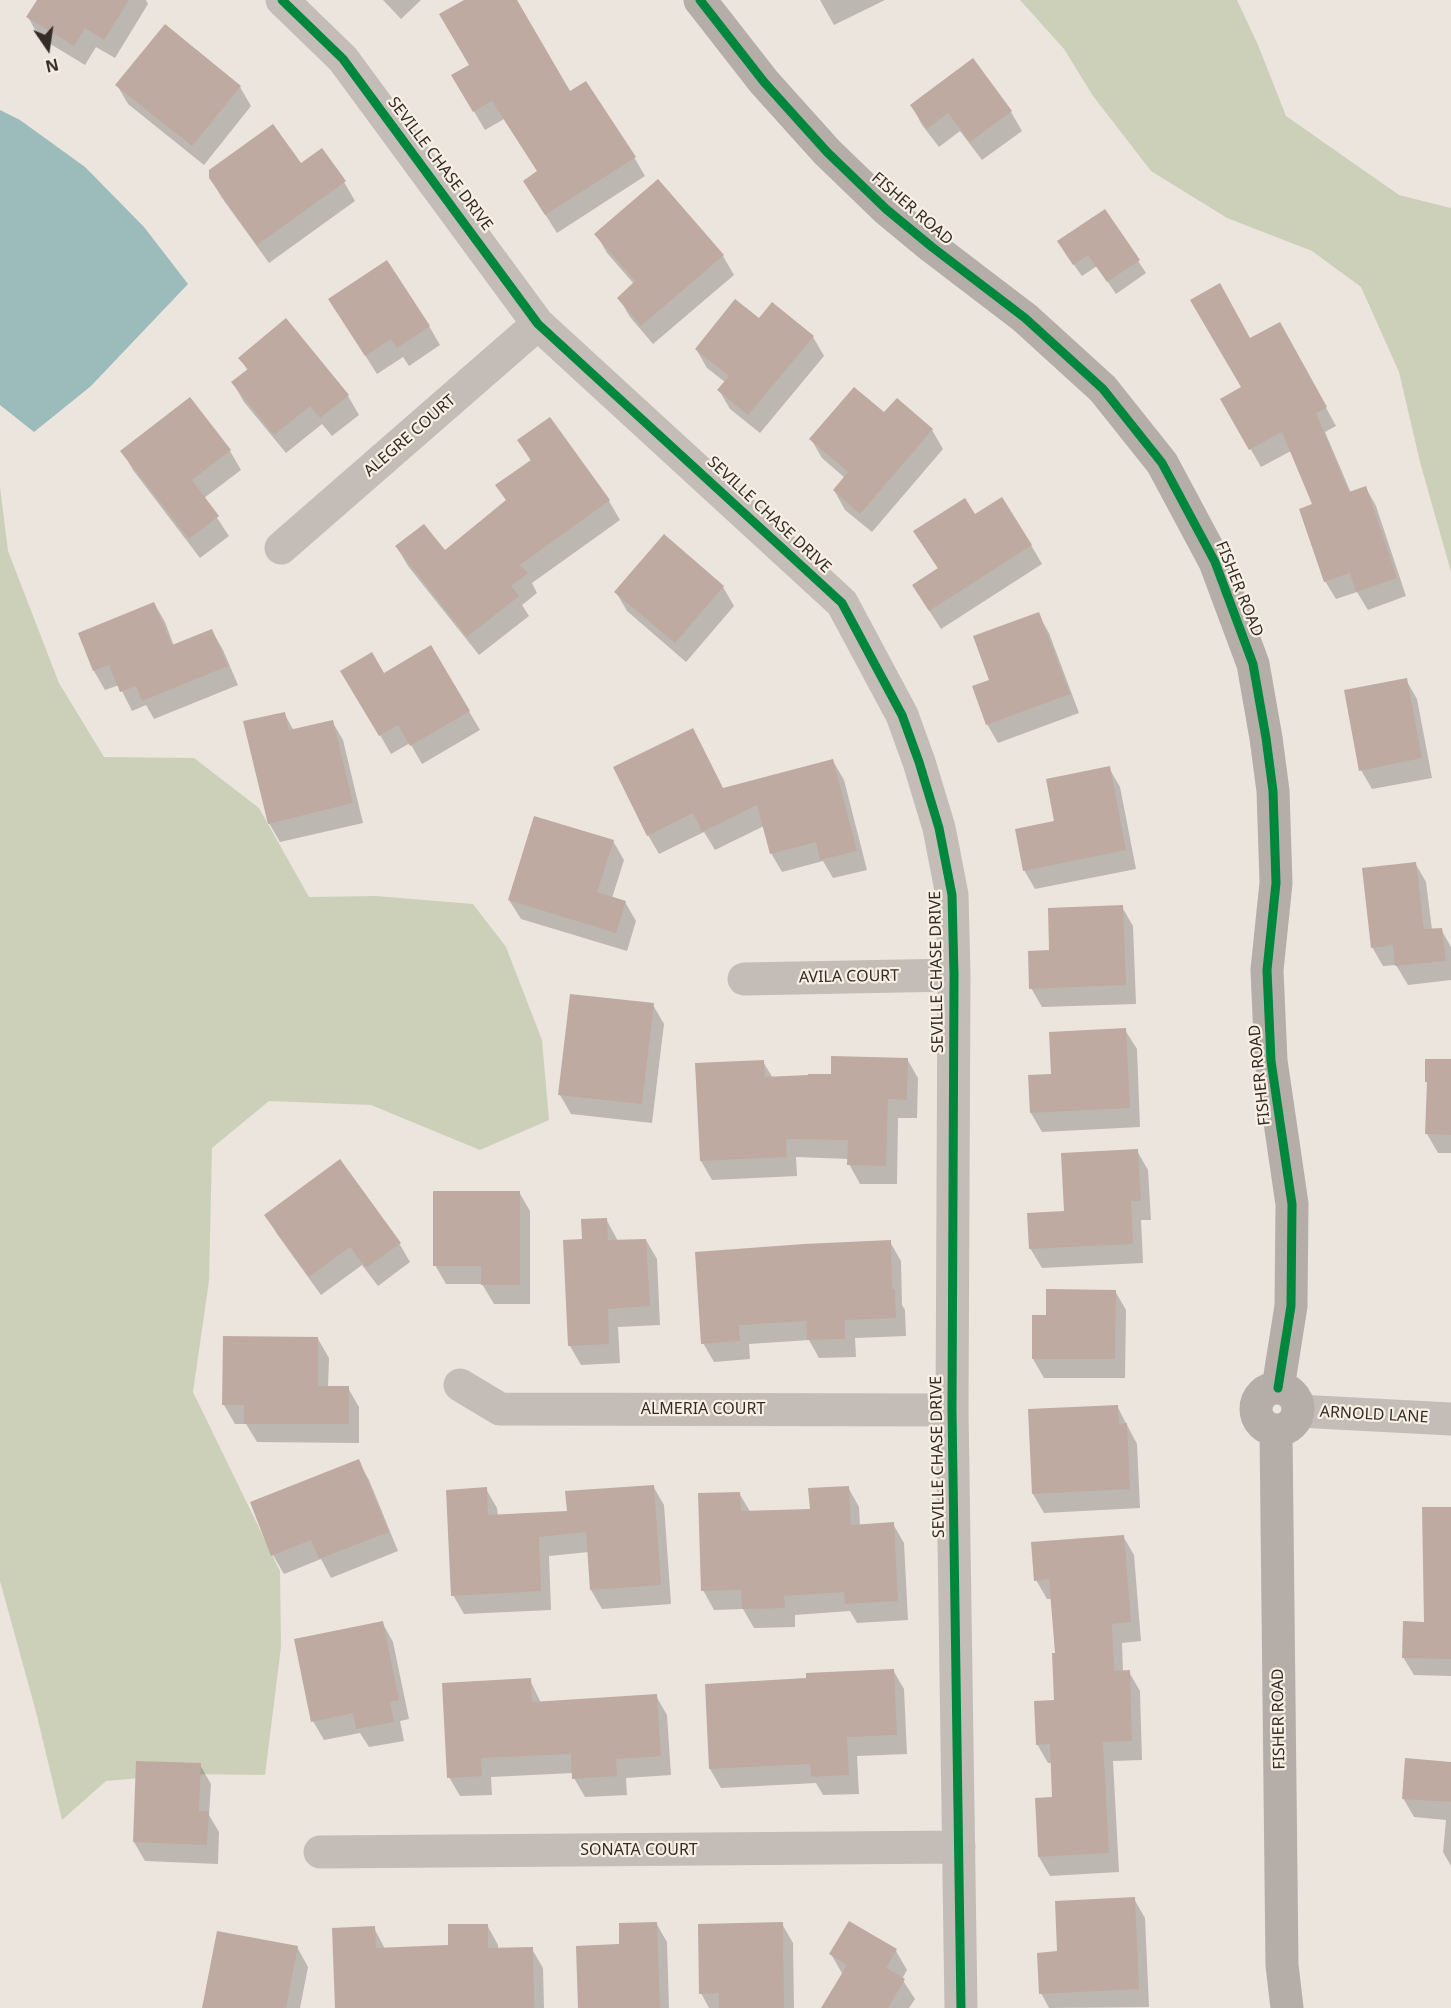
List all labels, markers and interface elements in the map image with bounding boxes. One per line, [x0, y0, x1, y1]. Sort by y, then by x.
north arrow [18, 18, 78, 78]
text: N [43, 53, 61, 78]
street label: SEVILLE CHASE DRIVE [384, 93, 496, 235]
street label: FISHER ROAD [867, 168, 957, 250]
street label: ALEGRE COURT [360, 391, 460, 481]
street label: SEVILLE CHASE DRIVE [703, 453, 835, 577]
street label: FISHER ROAD [1211, 538, 1267, 640]
street label: SEVILLE CHASE DRIVE [926, 891, 948, 1053]
street label: AVILA COURT [799, 967, 899, 987]
street label: FISHER ROAD [1245, 1024, 1275, 1126]
street label: SEVILLE CHASE DRIVE [927, 1376, 949, 1538]
street label: ALMERIA COURT [641, 1399, 765, 1419]
street label: ARNOLD LANE [1319, 1403, 1429, 1427]
street label: FISHER ROAD [1269, 1668, 1289, 1770]
street label: SONATA COURT [580, 1840, 698, 1860]

